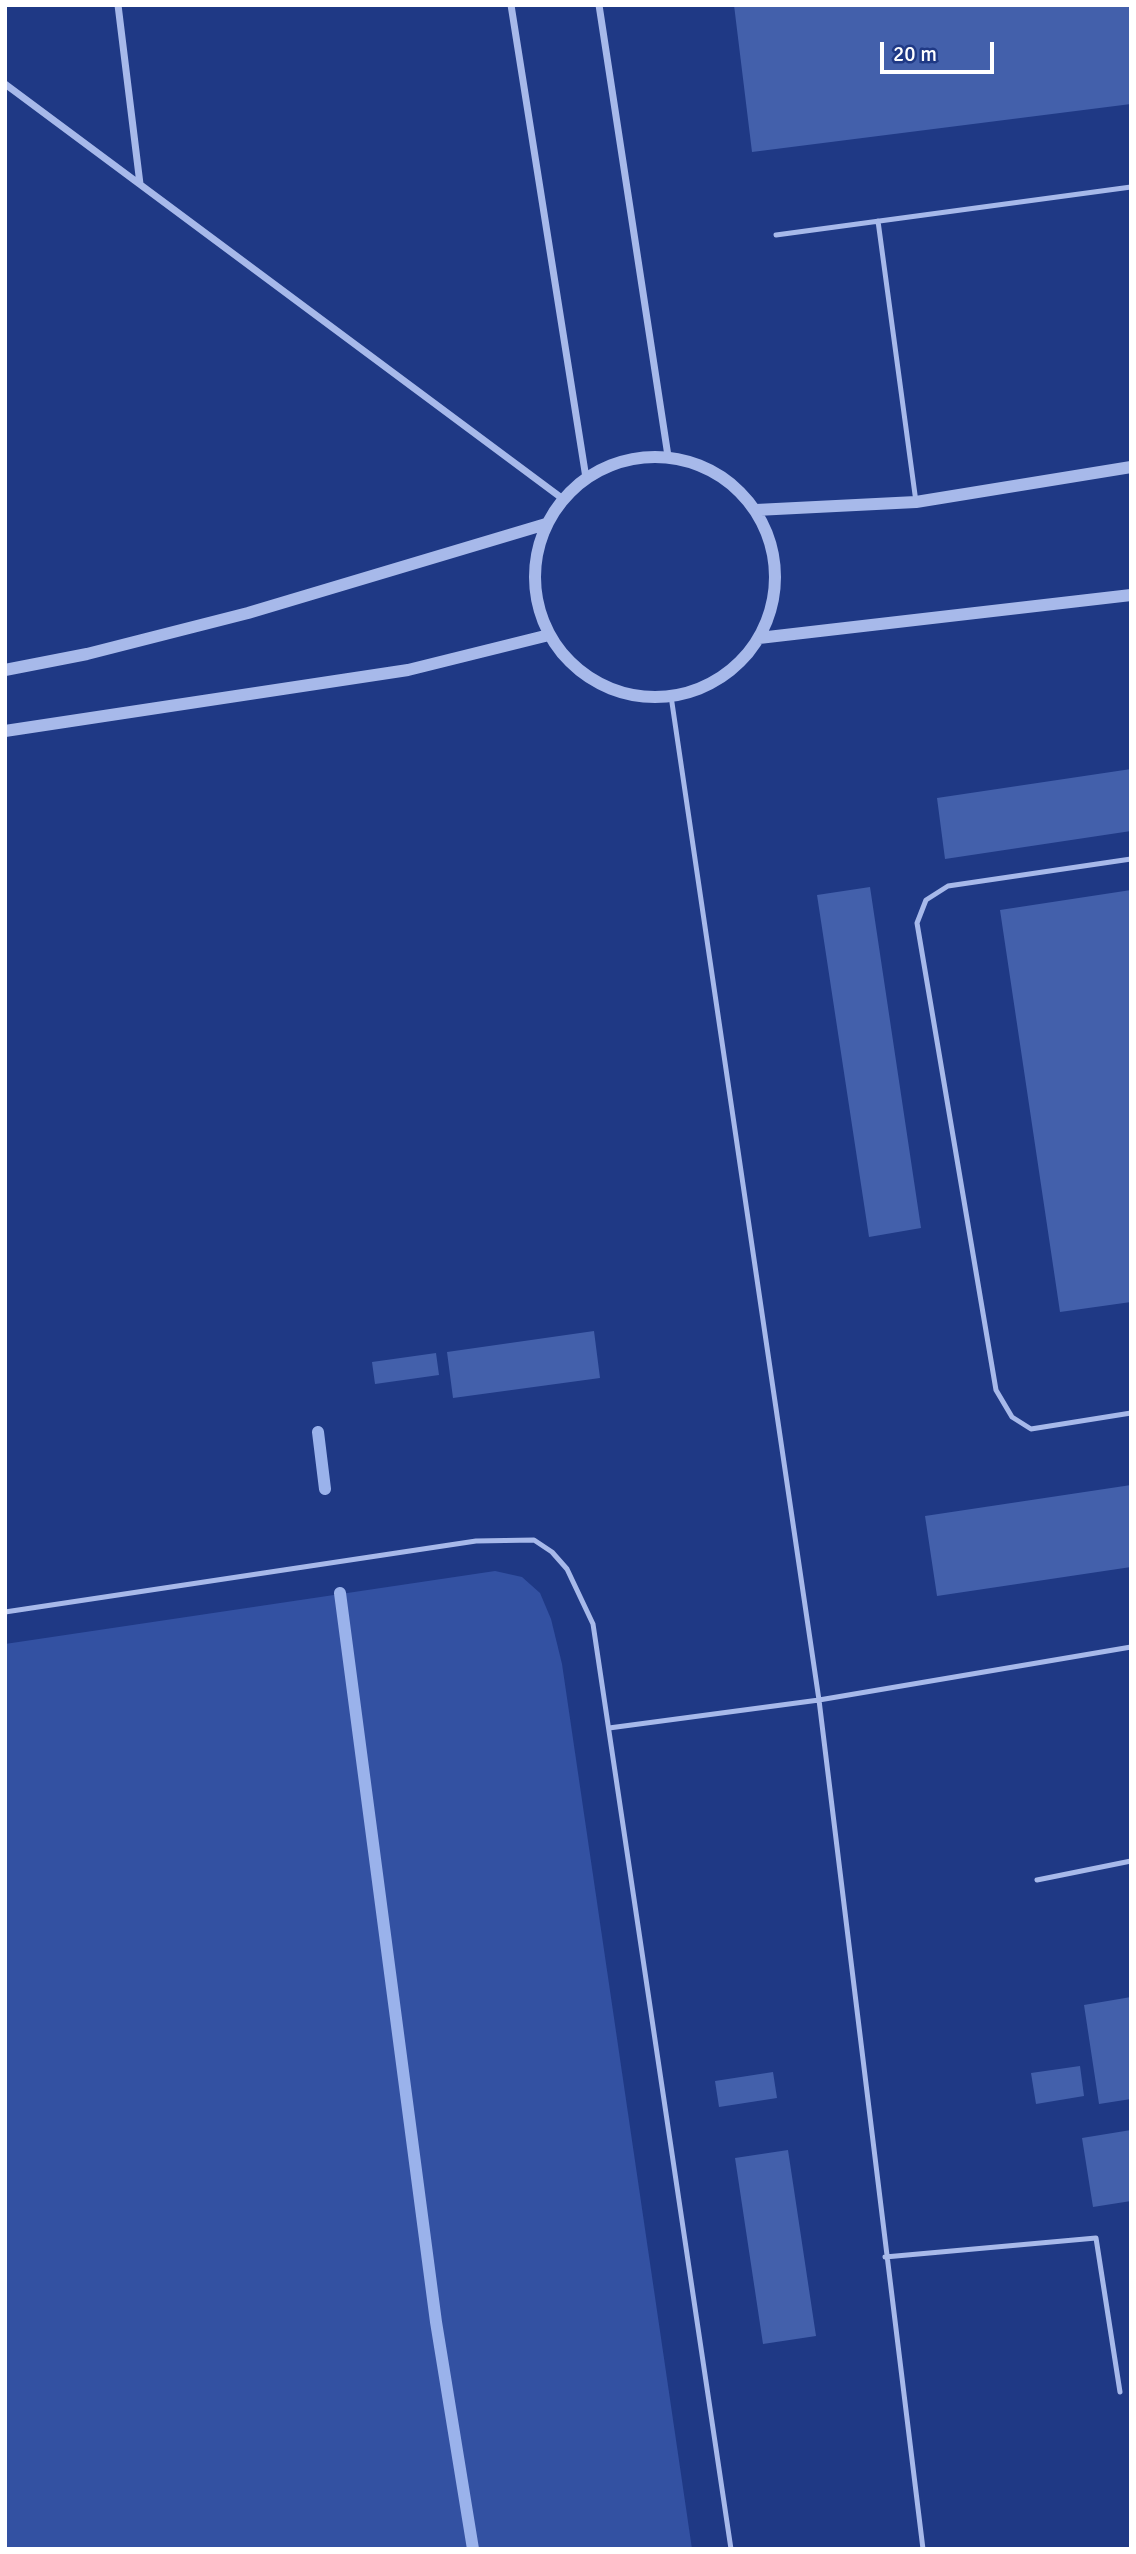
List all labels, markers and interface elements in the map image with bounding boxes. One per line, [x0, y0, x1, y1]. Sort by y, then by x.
scale bar [884, 28, 998, 72]
text: 20 m [893, 41, 937, 67]

